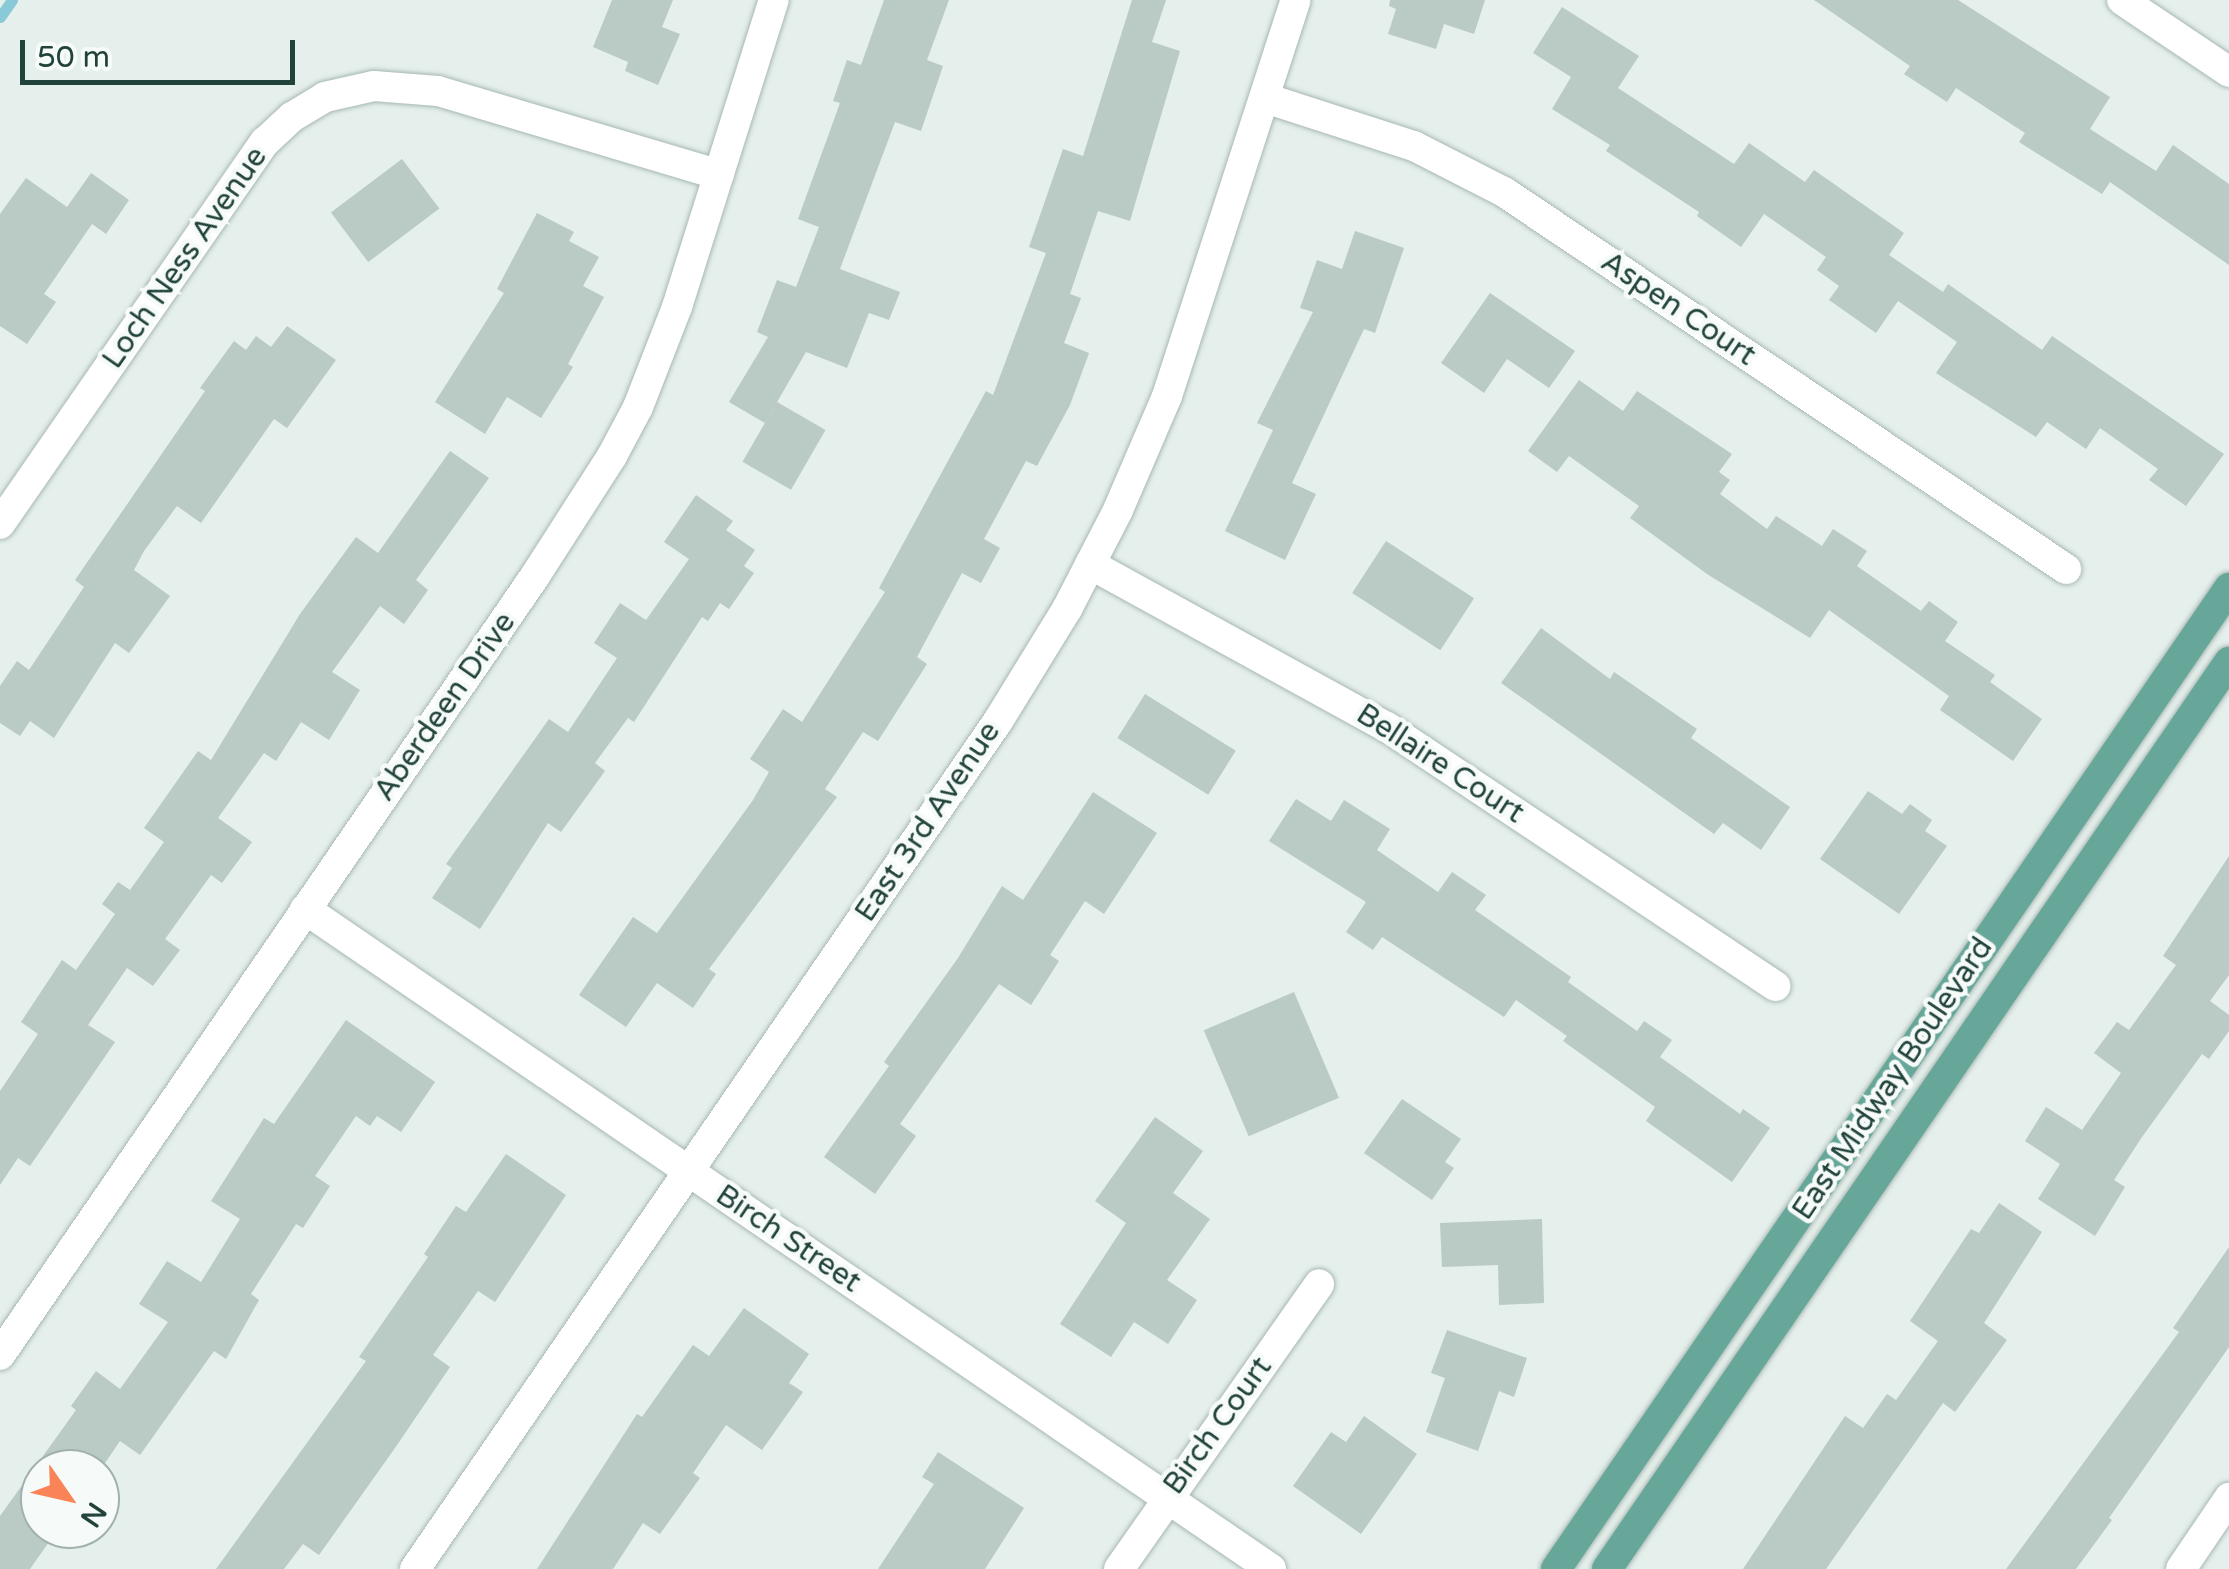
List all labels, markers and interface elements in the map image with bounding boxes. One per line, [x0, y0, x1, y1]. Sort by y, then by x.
scale bar [25, 20, 300, 82]
text: 50 m [37, 39, 110, 76]
street label: Loch Ness Avenue [95, 140, 275, 376]
street label: Aspen Court [1594, 244, 1762, 374]
street label: Aberdeen Drive [367, 606, 523, 808]
street label: Bellaire Court [1349, 696, 1531, 832]
street label: East 3rd Avenue [848, 715, 1008, 929]
street label: East Midway Boulevard [1785, 931, 2001, 1227]
street label: Birch Street [709, 1177, 867, 1301]
street label: Birch Court [1156, 1350, 1280, 1502]
north arrow [20, 1449, 120, 1549]
text: N [73, 1496, 114, 1533]

